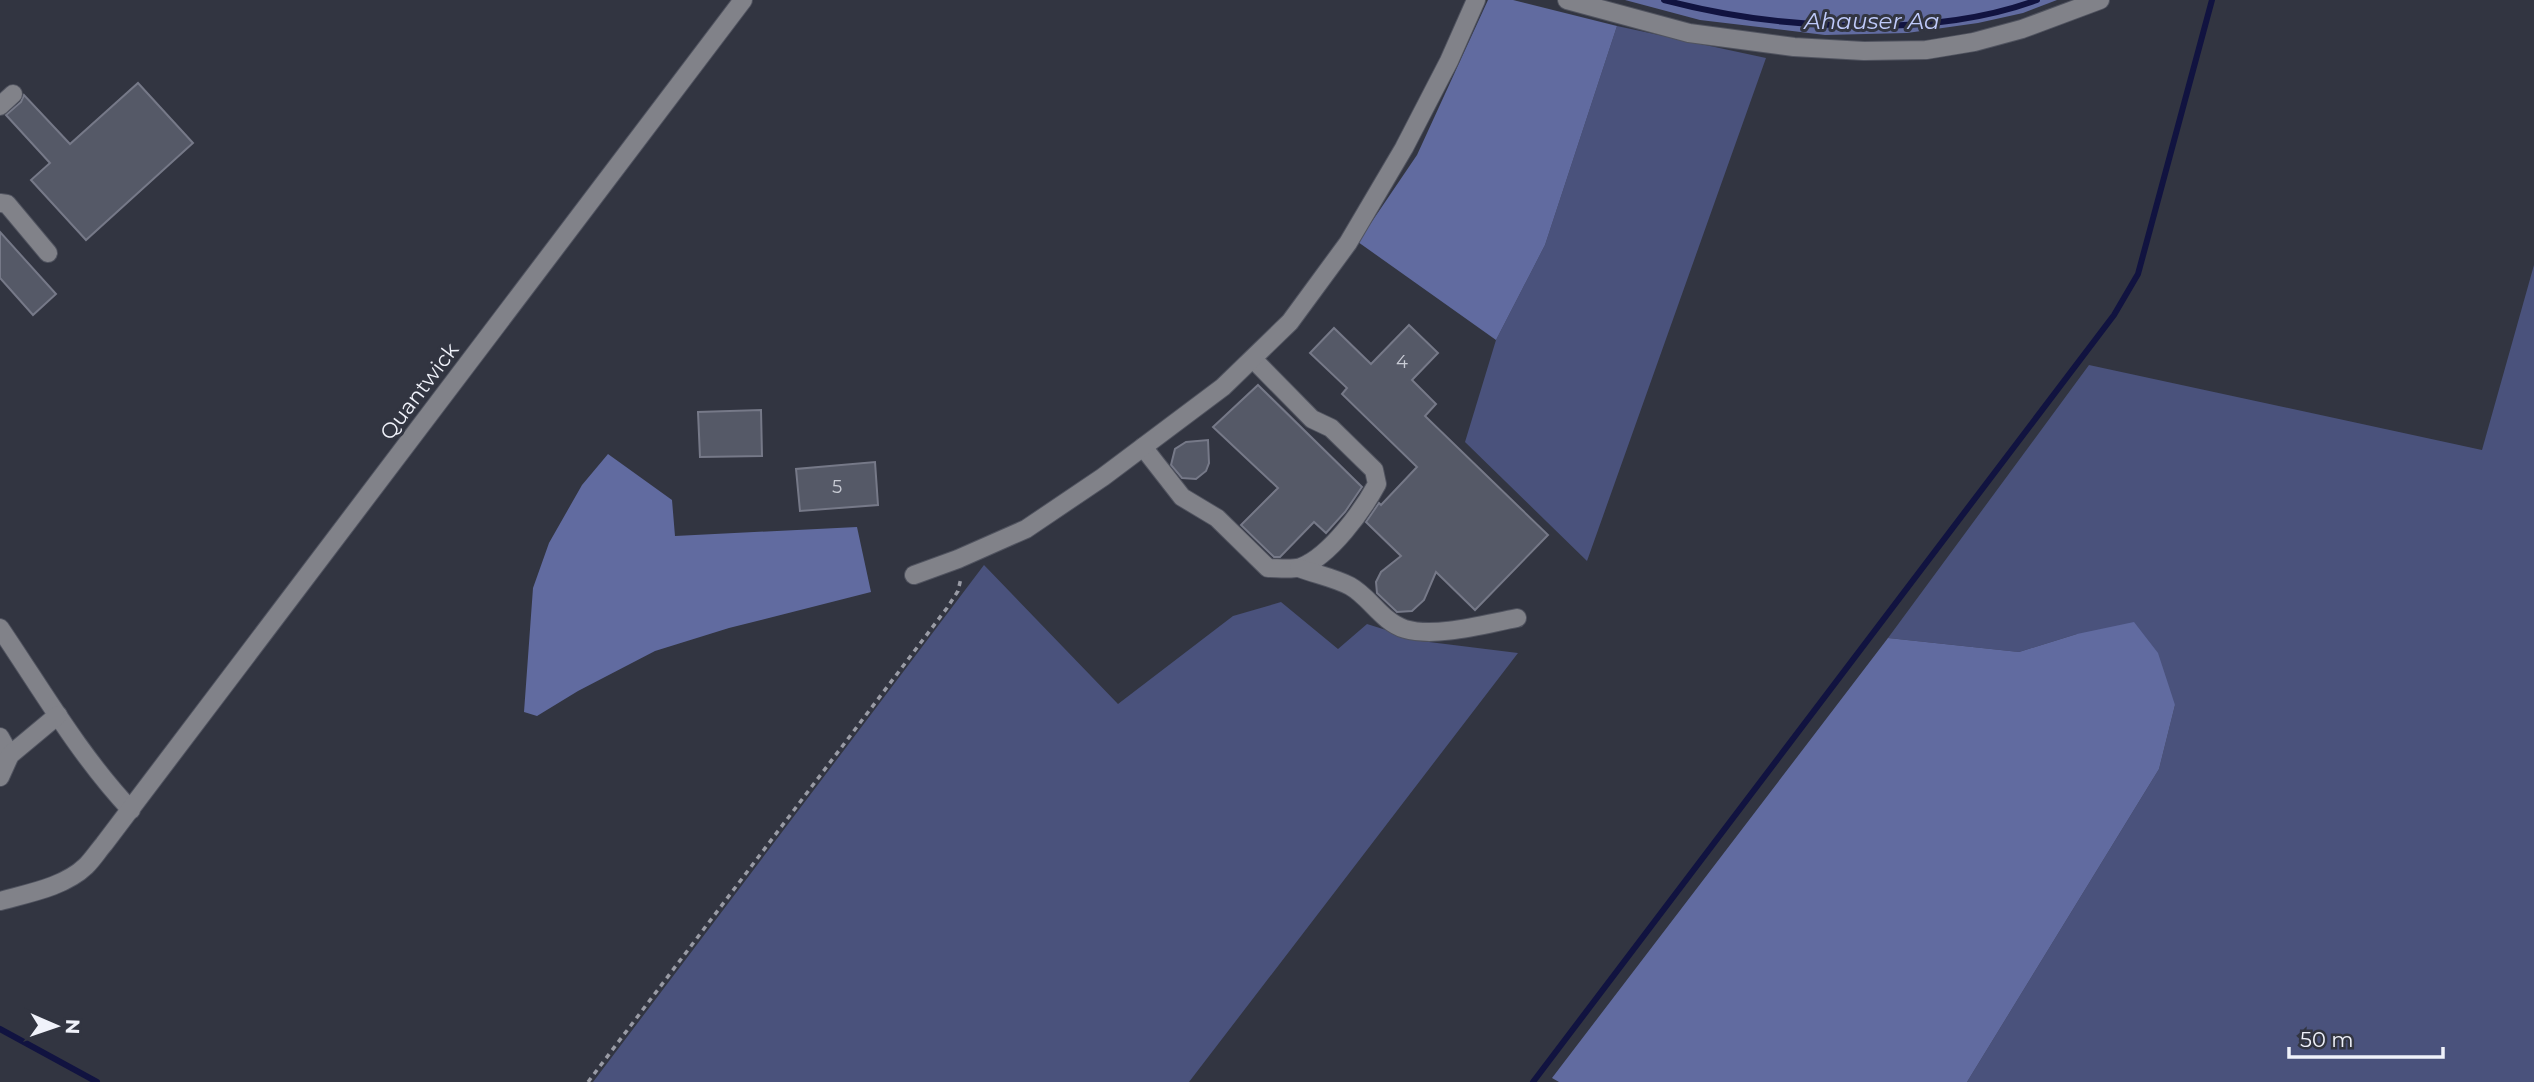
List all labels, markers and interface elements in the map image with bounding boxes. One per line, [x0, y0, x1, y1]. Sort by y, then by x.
water label: Ahauser Aa [1802, 7, 1940, 35]
street label: Quantwick [374, 337, 464, 444]
house number: 4 [1396, 351, 1408, 373]
house number: 5 [832, 476, 842, 498]
north arrow [21, 991, 91, 1061]
scale bar [2289, 1016, 2443, 1060]
text: N [61, 1018, 84, 1035]
text: 50 m [2300, 1027, 2354, 1052]

